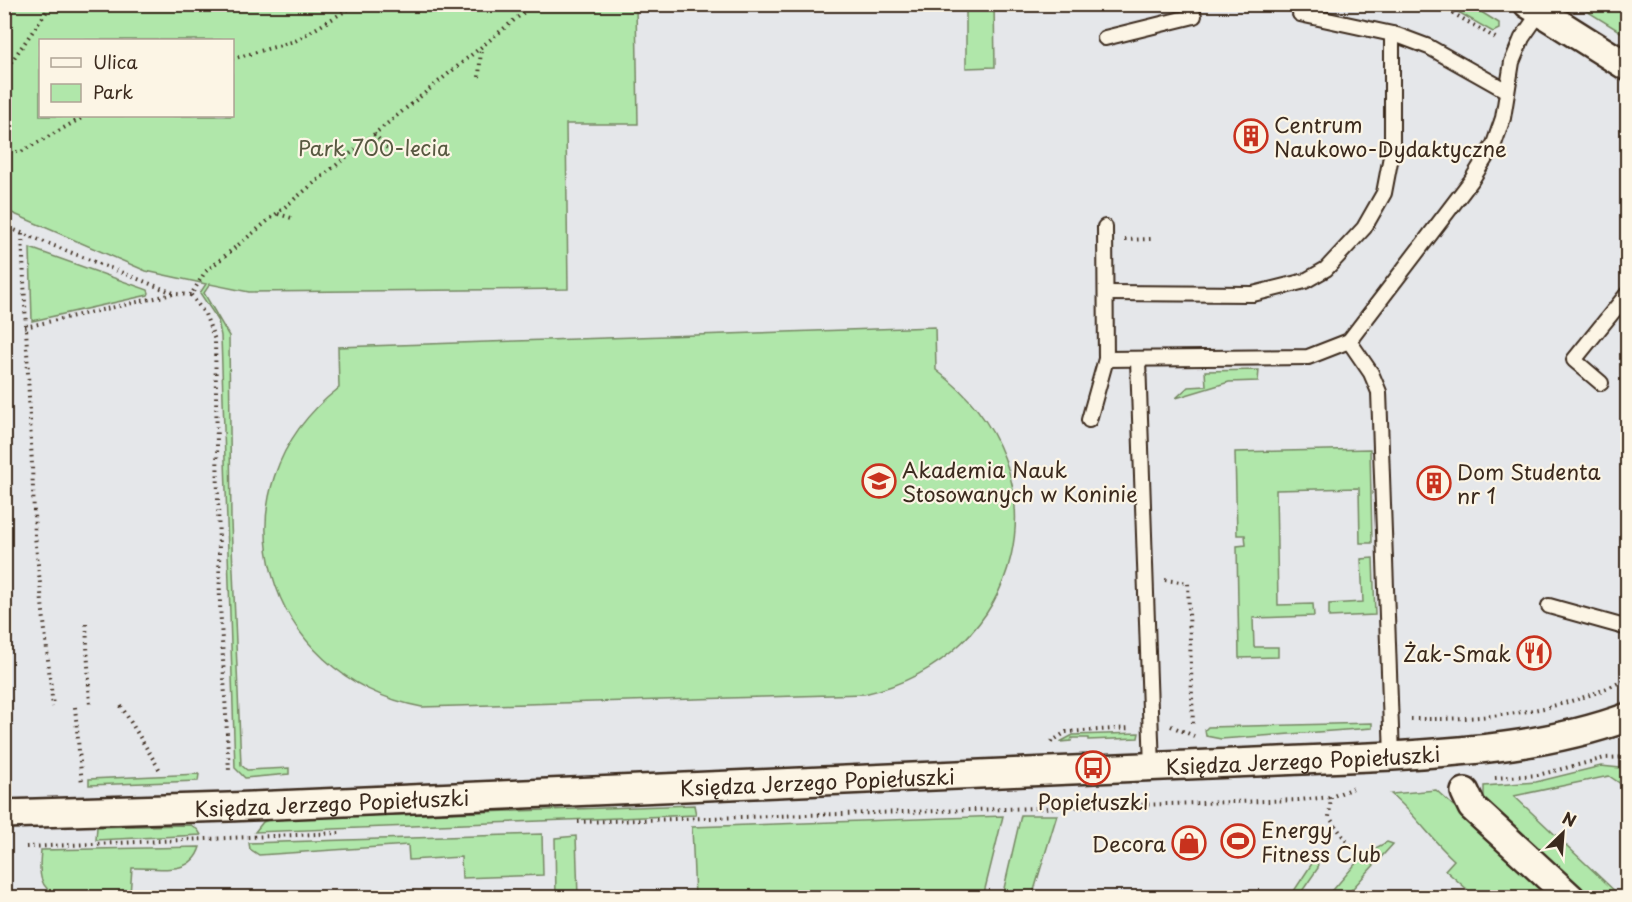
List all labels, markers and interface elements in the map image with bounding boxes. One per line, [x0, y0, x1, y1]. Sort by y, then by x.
legend [39, 39, 234, 117]
text: Ulica [93, 48, 138, 75]
text: Park [93, 78, 133, 105]
place label: Centrum Naukowo-Dydaktyczne [1274, 108, 1507, 164]
building icon: Centrum Naukowo-Dydaktyczne [1233, 118, 1269, 154]
park label: Park 700-lecia [298, 131, 450, 163]
place label: Akademia Nauk Stosowanych w Koninie [902, 453, 1138, 509]
place label: Dom Studenta nr 1 [1457, 455, 1601, 511]
school or university icon: Akademia Nauk Stosowanych w Koninie [861, 463, 897, 499]
building icon: Dom Studenta nr 1 [1416, 465, 1452, 501]
restaurant icon: Żak-Smak [1516, 635, 1552, 671]
place label: Żak-Smak [1403, 637, 1511, 669]
street label: Księdza Jerzego Popiełuszki [1165, 737, 1441, 782]
bus stop icon: Popiełuszki [1075, 750, 1111, 786]
street label: Księdza Jerzego Popiełuszki [679, 759, 955, 803]
street label: Księdza Jerzego Popiełuszki [194, 780, 470, 824]
place label: Popiełuszki [1037, 785, 1149, 817]
north arrow [1533, 803, 1593, 863]
text: N [1559, 805, 1581, 832]
place label: Energy Fitness Club [1261, 813, 1381, 869]
sports icon: Energy Fitness Club [1220, 823, 1256, 859]
shop icon: Decora [1171, 825, 1207, 861]
place label: Decora [1092, 827, 1166, 859]

